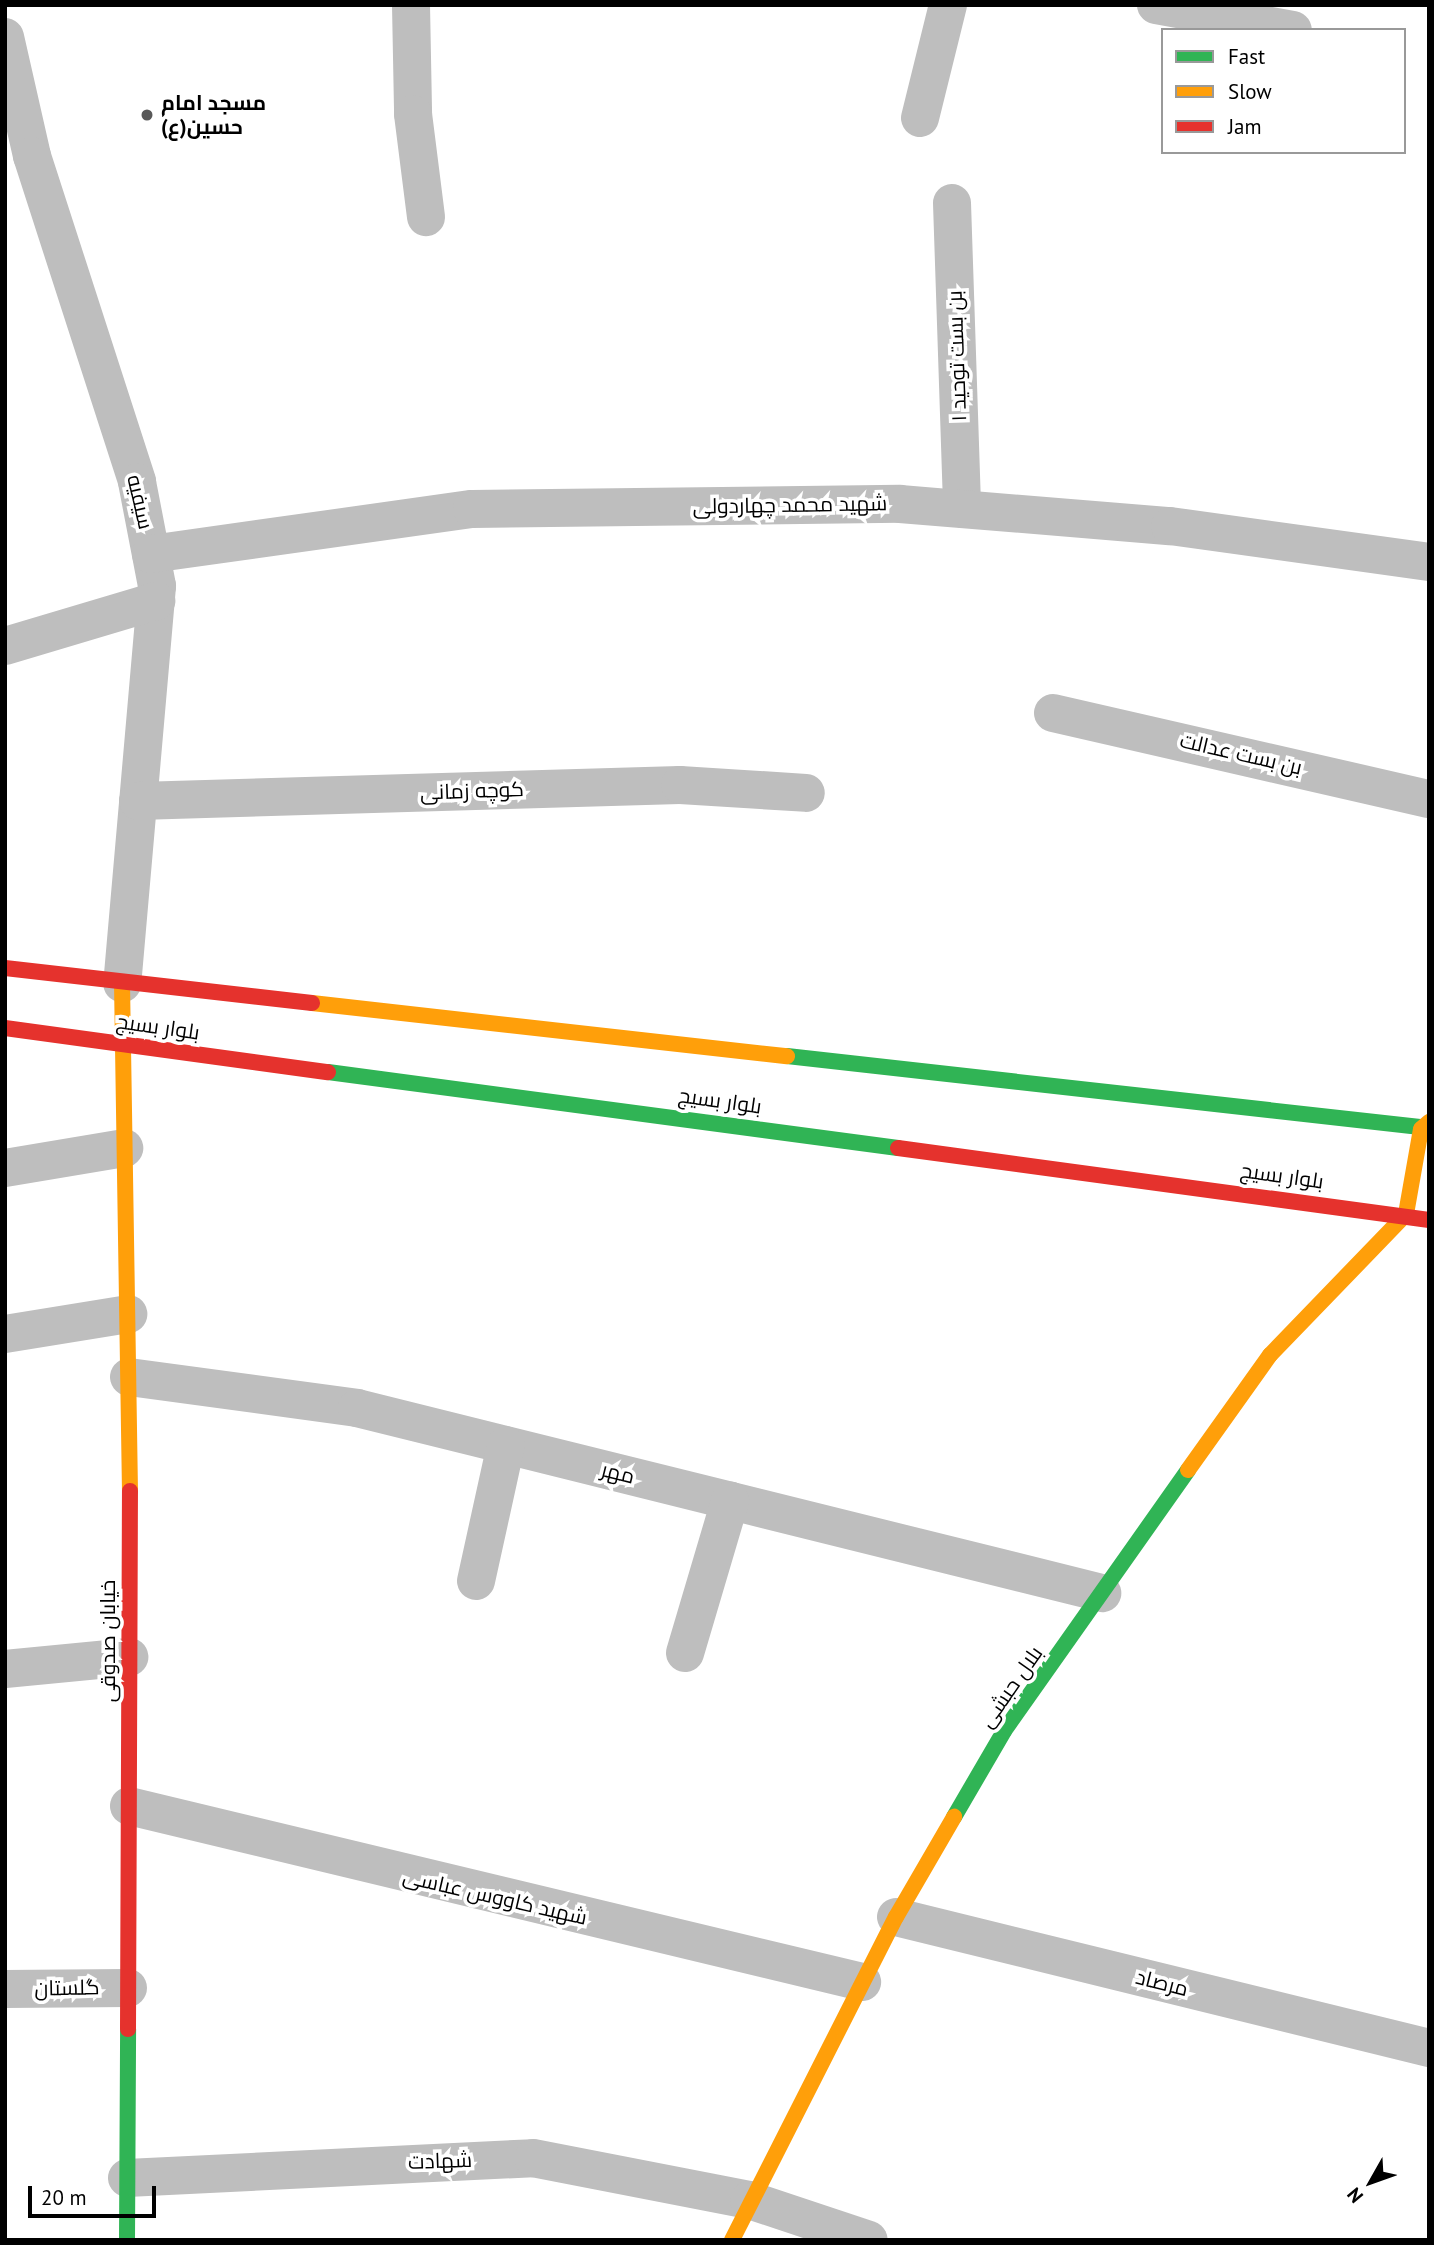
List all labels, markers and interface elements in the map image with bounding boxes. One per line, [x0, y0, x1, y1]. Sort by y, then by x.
legend [1161, 28, 1406, 154]
text: Fast [1228, 43, 1265, 70]
text: Slow [1228, 78, 1272, 105]
place label: مسجد امام حسین(ع) [161, 90, 266, 140]
marker: مسجد امام حسین(ع) [139, 107, 155, 123]
text: Jam [1228, 113, 1262, 140]
street label: بن بست توحید ۱ [942, 290, 972, 422]
street label: سیفیه [122, 472, 158, 532]
street label: شهید محمد چهاردولی [693, 491, 887, 519]
street label: بن بست عدالت [1177, 728, 1305, 780]
street label: کوچه زمانی [420, 777, 524, 805]
street label: بلوار بسیج [115, 1009, 201, 1045]
street label: بلوار بسیج [677, 1083, 763, 1119]
street label: بلوار بسیج [1239, 1158, 1325, 1194]
street label: مهر [599, 1457, 637, 1489]
street label: خیابان صدوقی [95, 1580, 121, 1702]
street label: بلال حبشی [974, 1641, 1048, 1733]
street label: شهید کاووس عباسی [400, 1864, 590, 1930]
street label: مرصاد [1133, 1964, 1191, 2002]
street label: گلستان [34, 1975, 100, 2001]
street label: شهادت [408, 2147, 472, 2175]
north arrow [1336, 2147, 1406, 2217]
scale bar [32, 2172, 159, 2216]
text: N [1342, 2183, 1368, 2208]
text: 20 m [41, 2184, 87, 2211]

